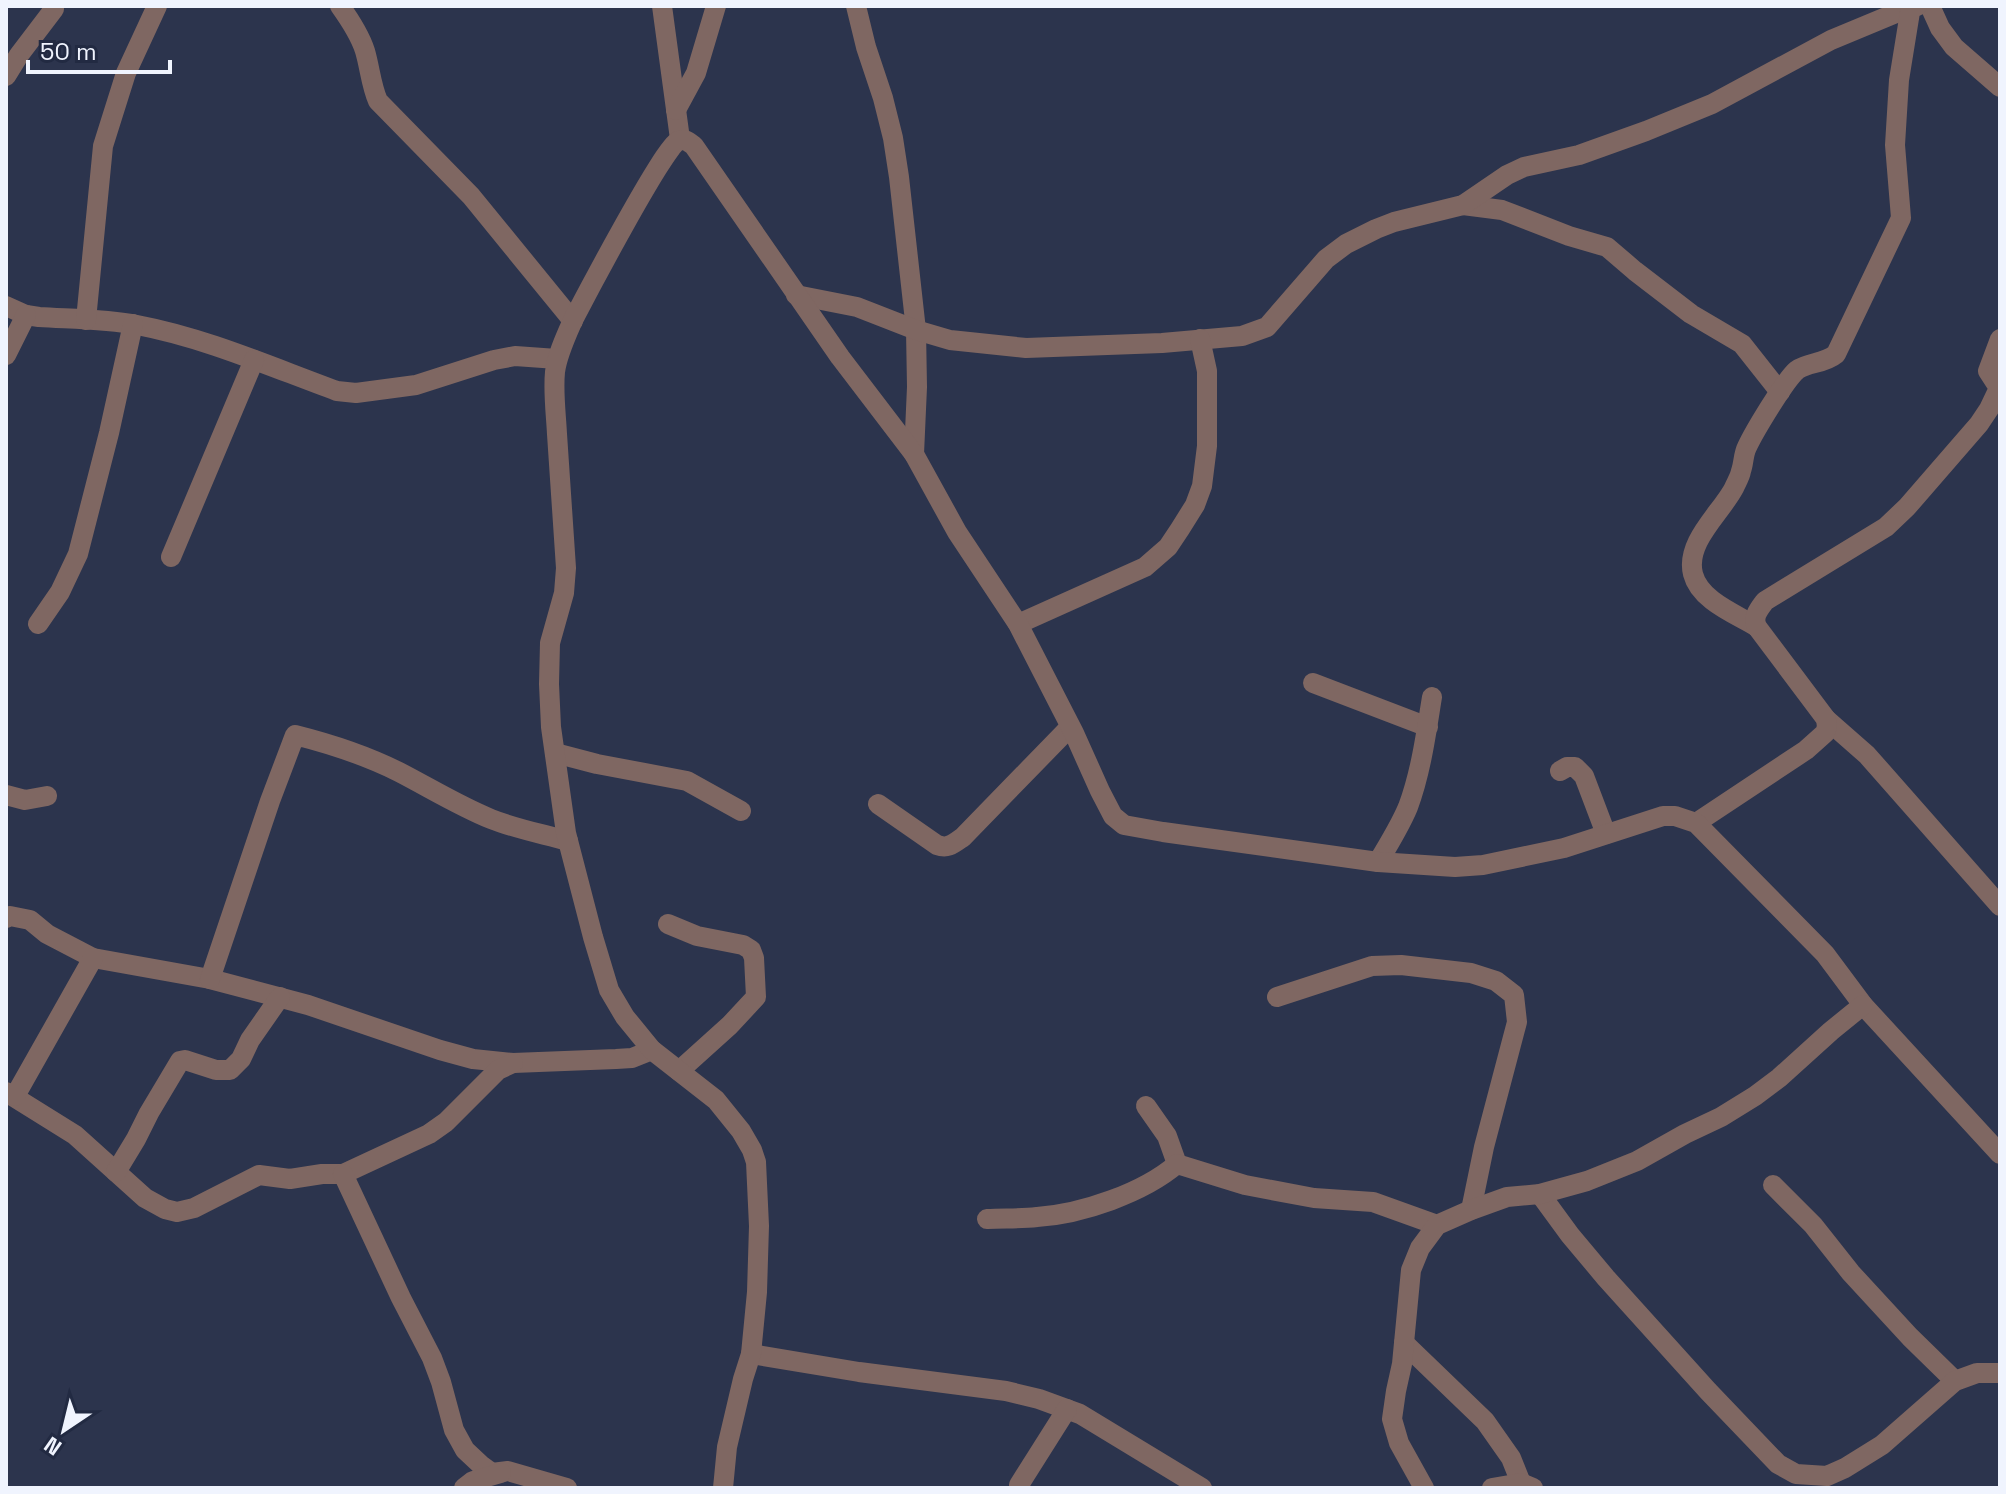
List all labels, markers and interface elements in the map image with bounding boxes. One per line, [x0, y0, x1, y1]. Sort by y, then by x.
scale bar [28, 24, 170, 74]
text: 50 m [40, 36, 97, 67]
north arrow [24, 1390, 104, 1470]
text: N [38, 1431, 67, 1462]

